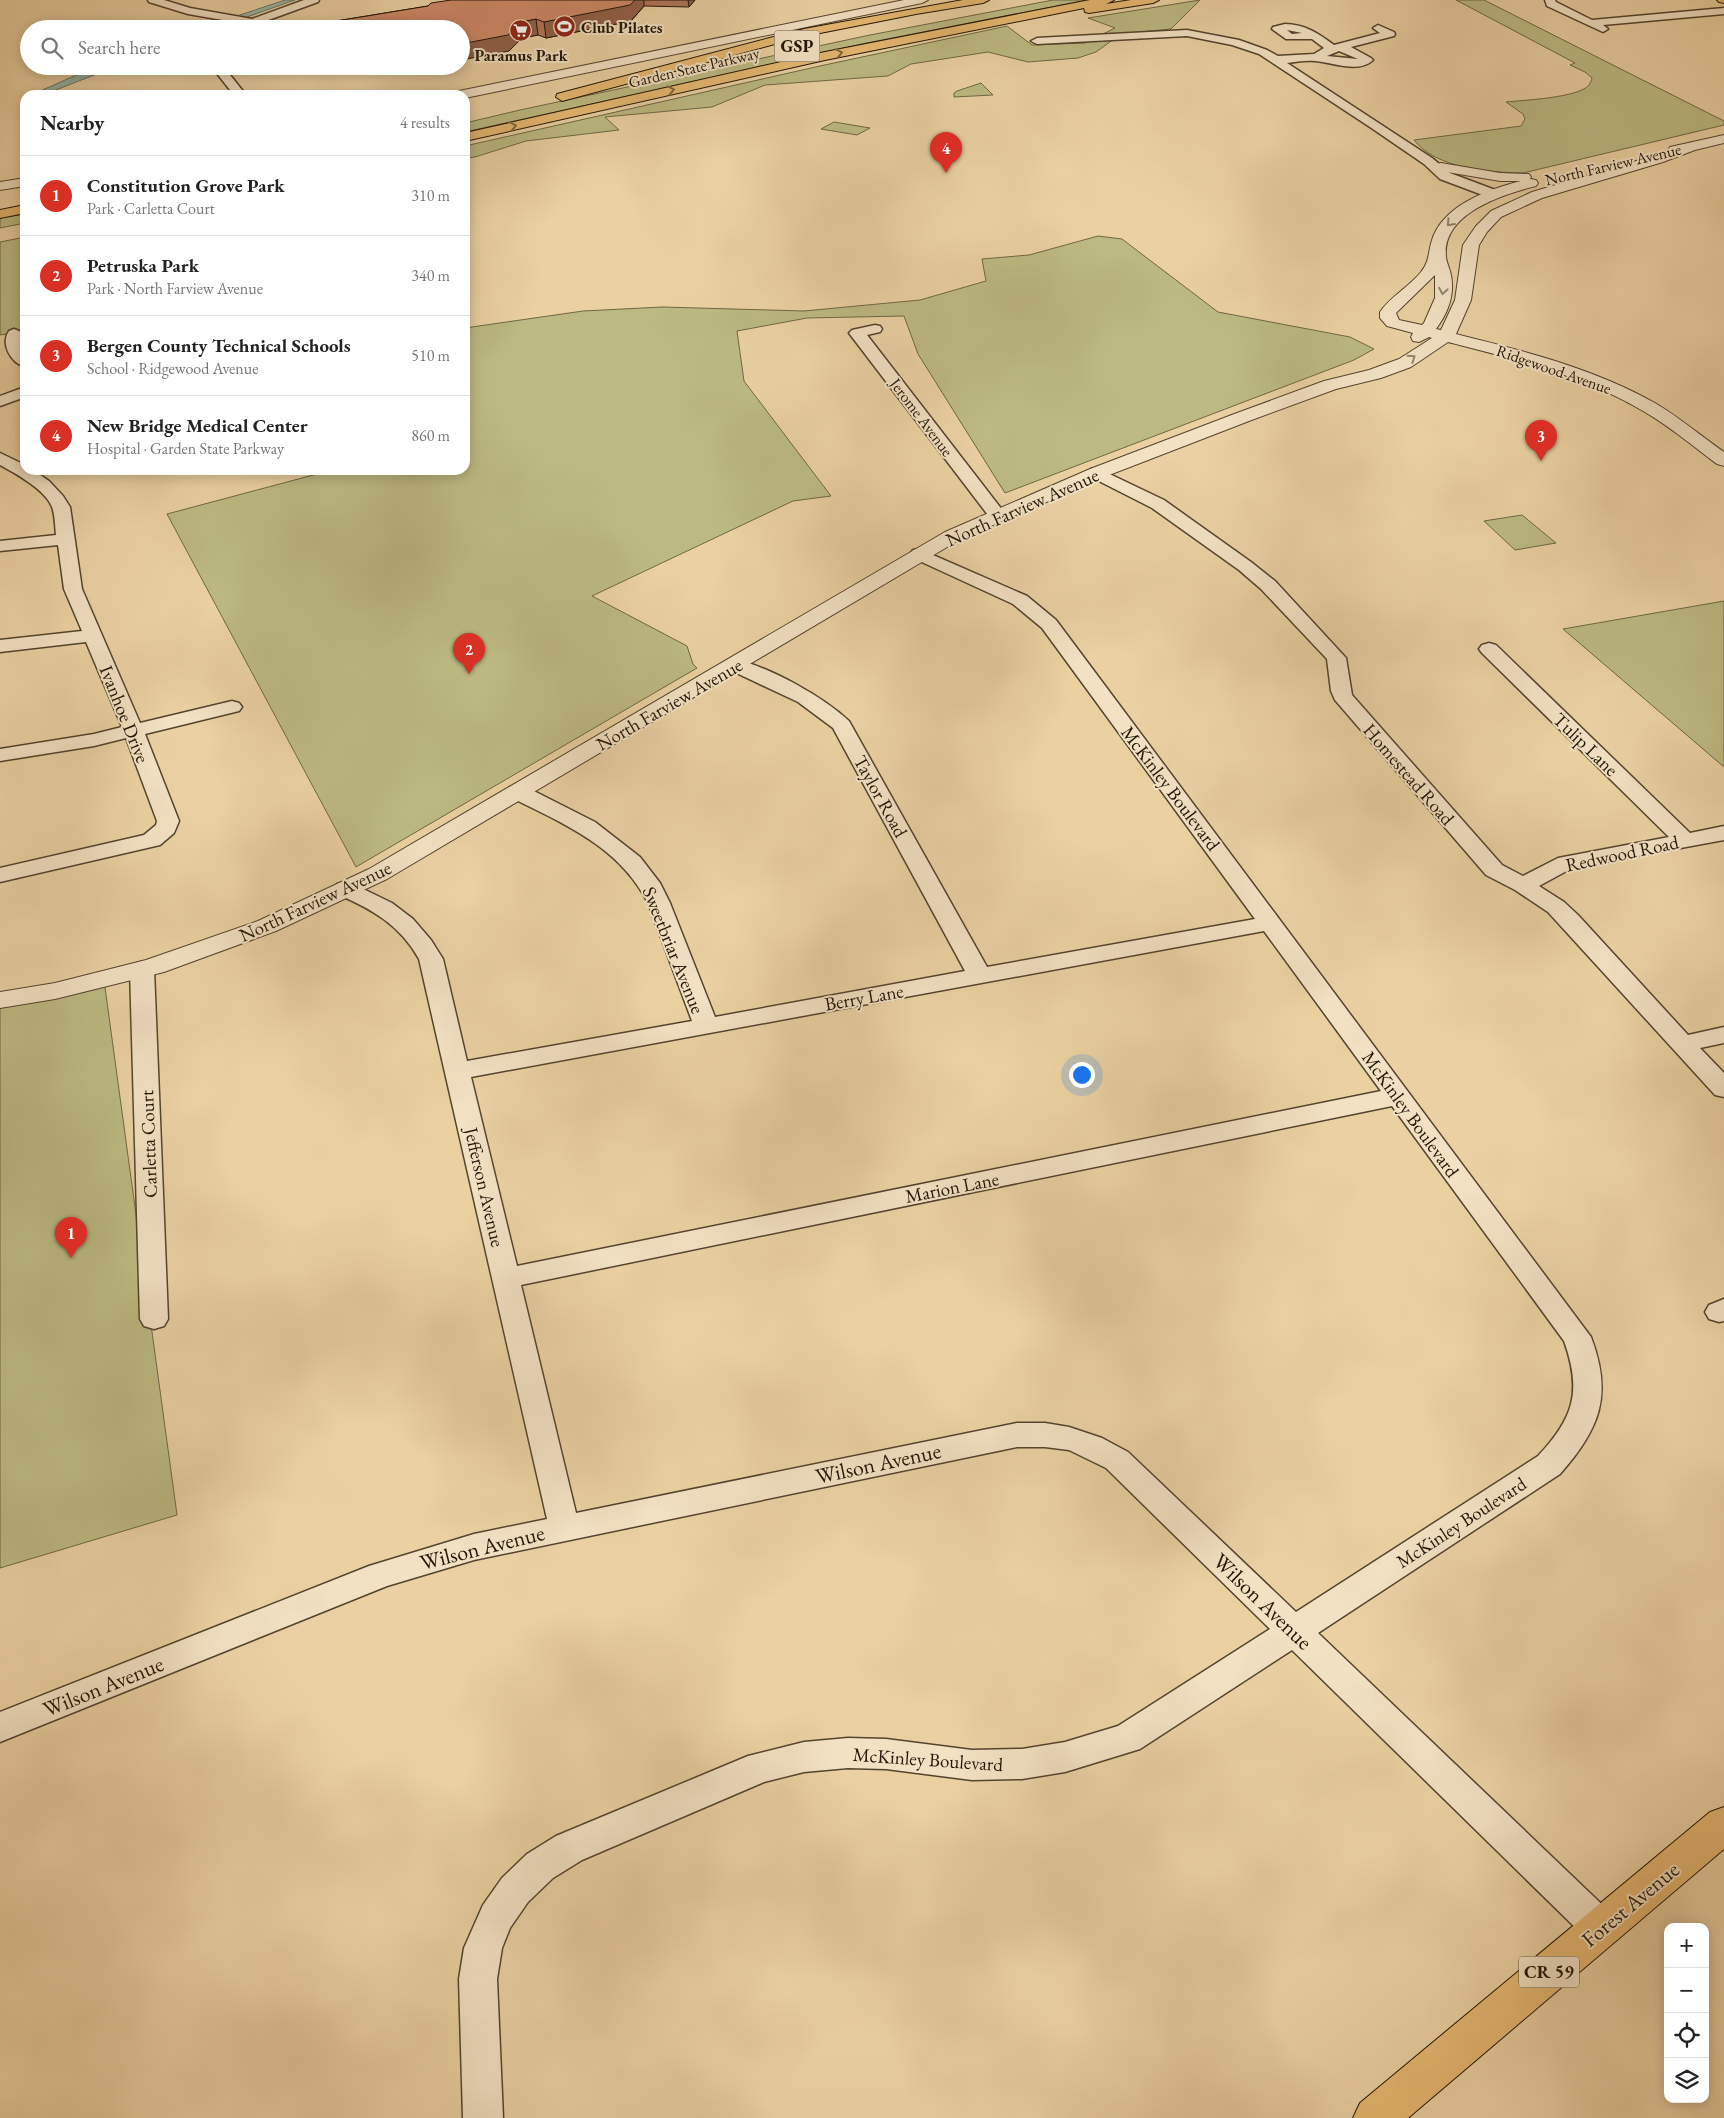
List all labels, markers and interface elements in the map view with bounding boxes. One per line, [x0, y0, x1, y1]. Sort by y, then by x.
sports icon: Club Pilates [553, 15, 577, 39]
place label: Club Pilates [581, 17, 663, 38]
supermarket icon: Paramus Park [509, 19, 533, 43]
search box [20, 20, 470, 75]
road number: GSP [774, 30, 820, 61]
icon: search [38, 34, 66, 62]
text: Search here [78, 35, 160, 60]
street label: Garden State Parkway [627, 42, 763, 93]
place label: Paramus Park [475, 45, 568, 66]
one-way arrow [835, 48, 844, 59]
one-way arrow [667, 85, 675, 96]
text: Nearby [40, 109, 104, 136]
text: 4 results [400, 112, 450, 133]
one-way arrow [508, 121, 517, 132]
pin: 4 [930, 132, 962, 173]
street label: North Farview Avenue [1543, 139, 1683, 190]
text: Constitution Grove Park [87, 173, 285, 198]
text: 1 [52, 185, 60, 206]
text: 310 m [411, 185, 450, 206]
text: Park · Carletta Court [87, 198, 215, 219]
one-way arrow [1447, 218, 1456, 227]
text: Petruska Park [87, 253, 199, 278]
text: 2 [52, 265, 60, 286]
text: 340 m [411, 265, 450, 286]
text: Park · North Farview Avenue [87, 278, 263, 299]
one-way arrow [1438, 287, 1449, 295]
text: Bergen County Technical Schools [87, 333, 351, 358]
street label: Ridgewood Avenue [1494, 340, 1614, 399]
text: 3 [52, 345, 60, 366]
text: 510 m [411, 345, 450, 366]
one-way arrow [1407, 355, 1416, 365]
text: School · Ridgewood Avenue [87, 358, 258, 379]
street label: Jerome Avenue [884, 372, 958, 461]
text: New Bridge Medical Center [87, 413, 308, 438]
pin: 3 [1525, 420, 1557, 461]
text: 4 [52, 425, 60, 446]
text: 860 m [411, 425, 450, 446]
text: Hospital · Garden State Parkway [87, 438, 284, 459]
street label: North Farview Avenue [942, 462, 1103, 552]
pin: 2 [453, 633, 485, 674]
street label: North Farview Avenue [591, 652, 747, 757]
street label: Ivanhoe Drive [94, 662, 155, 767]
street label: Tulip Lane [1548, 707, 1624, 782]
street label: Homestead Road [1357, 718, 1460, 831]
street label: McKinley Boulevard [1115, 721, 1226, 856]
street label: Taylor Road [848, 751, 914, 842]
street label: Redwood Road [1563, 829, 1681, 878]
street label: North Farview Avenue [235, 855, 395, 948]
street label: Sweetbriar Avenue [637, 883, 710, 1017]
street label: Berry Lane [823, 978, 905, 1017]
street label: McKinley Boulevard [1356, 1046, 1465, 1183]
your location [1069, 1062, 1095, 1088]
street label: Carletta Court [134, 1090, 163, 1198]
street label: Jefferson Avenue [458, 1123, 510, 1249]
street label: Marion Lane [903, 1166, 1001, 1209]
pin: 1 [55, 1217, 87, 1258]
street label: Wilson Avenue [813, 1436, 944, 1491]
street label: McKinley Boulevard [1391, 1471, 1531, 1574]
street label: Wilson Avenue [417, 1518, 548, 1577]
street label: Wilson Avenue [1207, 1547, 1319, 1656]
street label: Wilson Avenue [39, 1649, 168, 1724]
street label: McKinley Boulevard [852, 1742, 1004, 1777]
street label: Forest Avenue [1575, 1855, 1686, 1954]
map controls [1664, 1923, 1709, 2103]
button: + [1664, 1923, 1709, 1968]
road number: CR 59 [1519, 1956, 1579, 1988]
button: − [1664, 1968, 1709, 2013]
button: locate [1664, 2013, 1709, 2058]
button: layers [1664, 2058, 1709, 2103]

